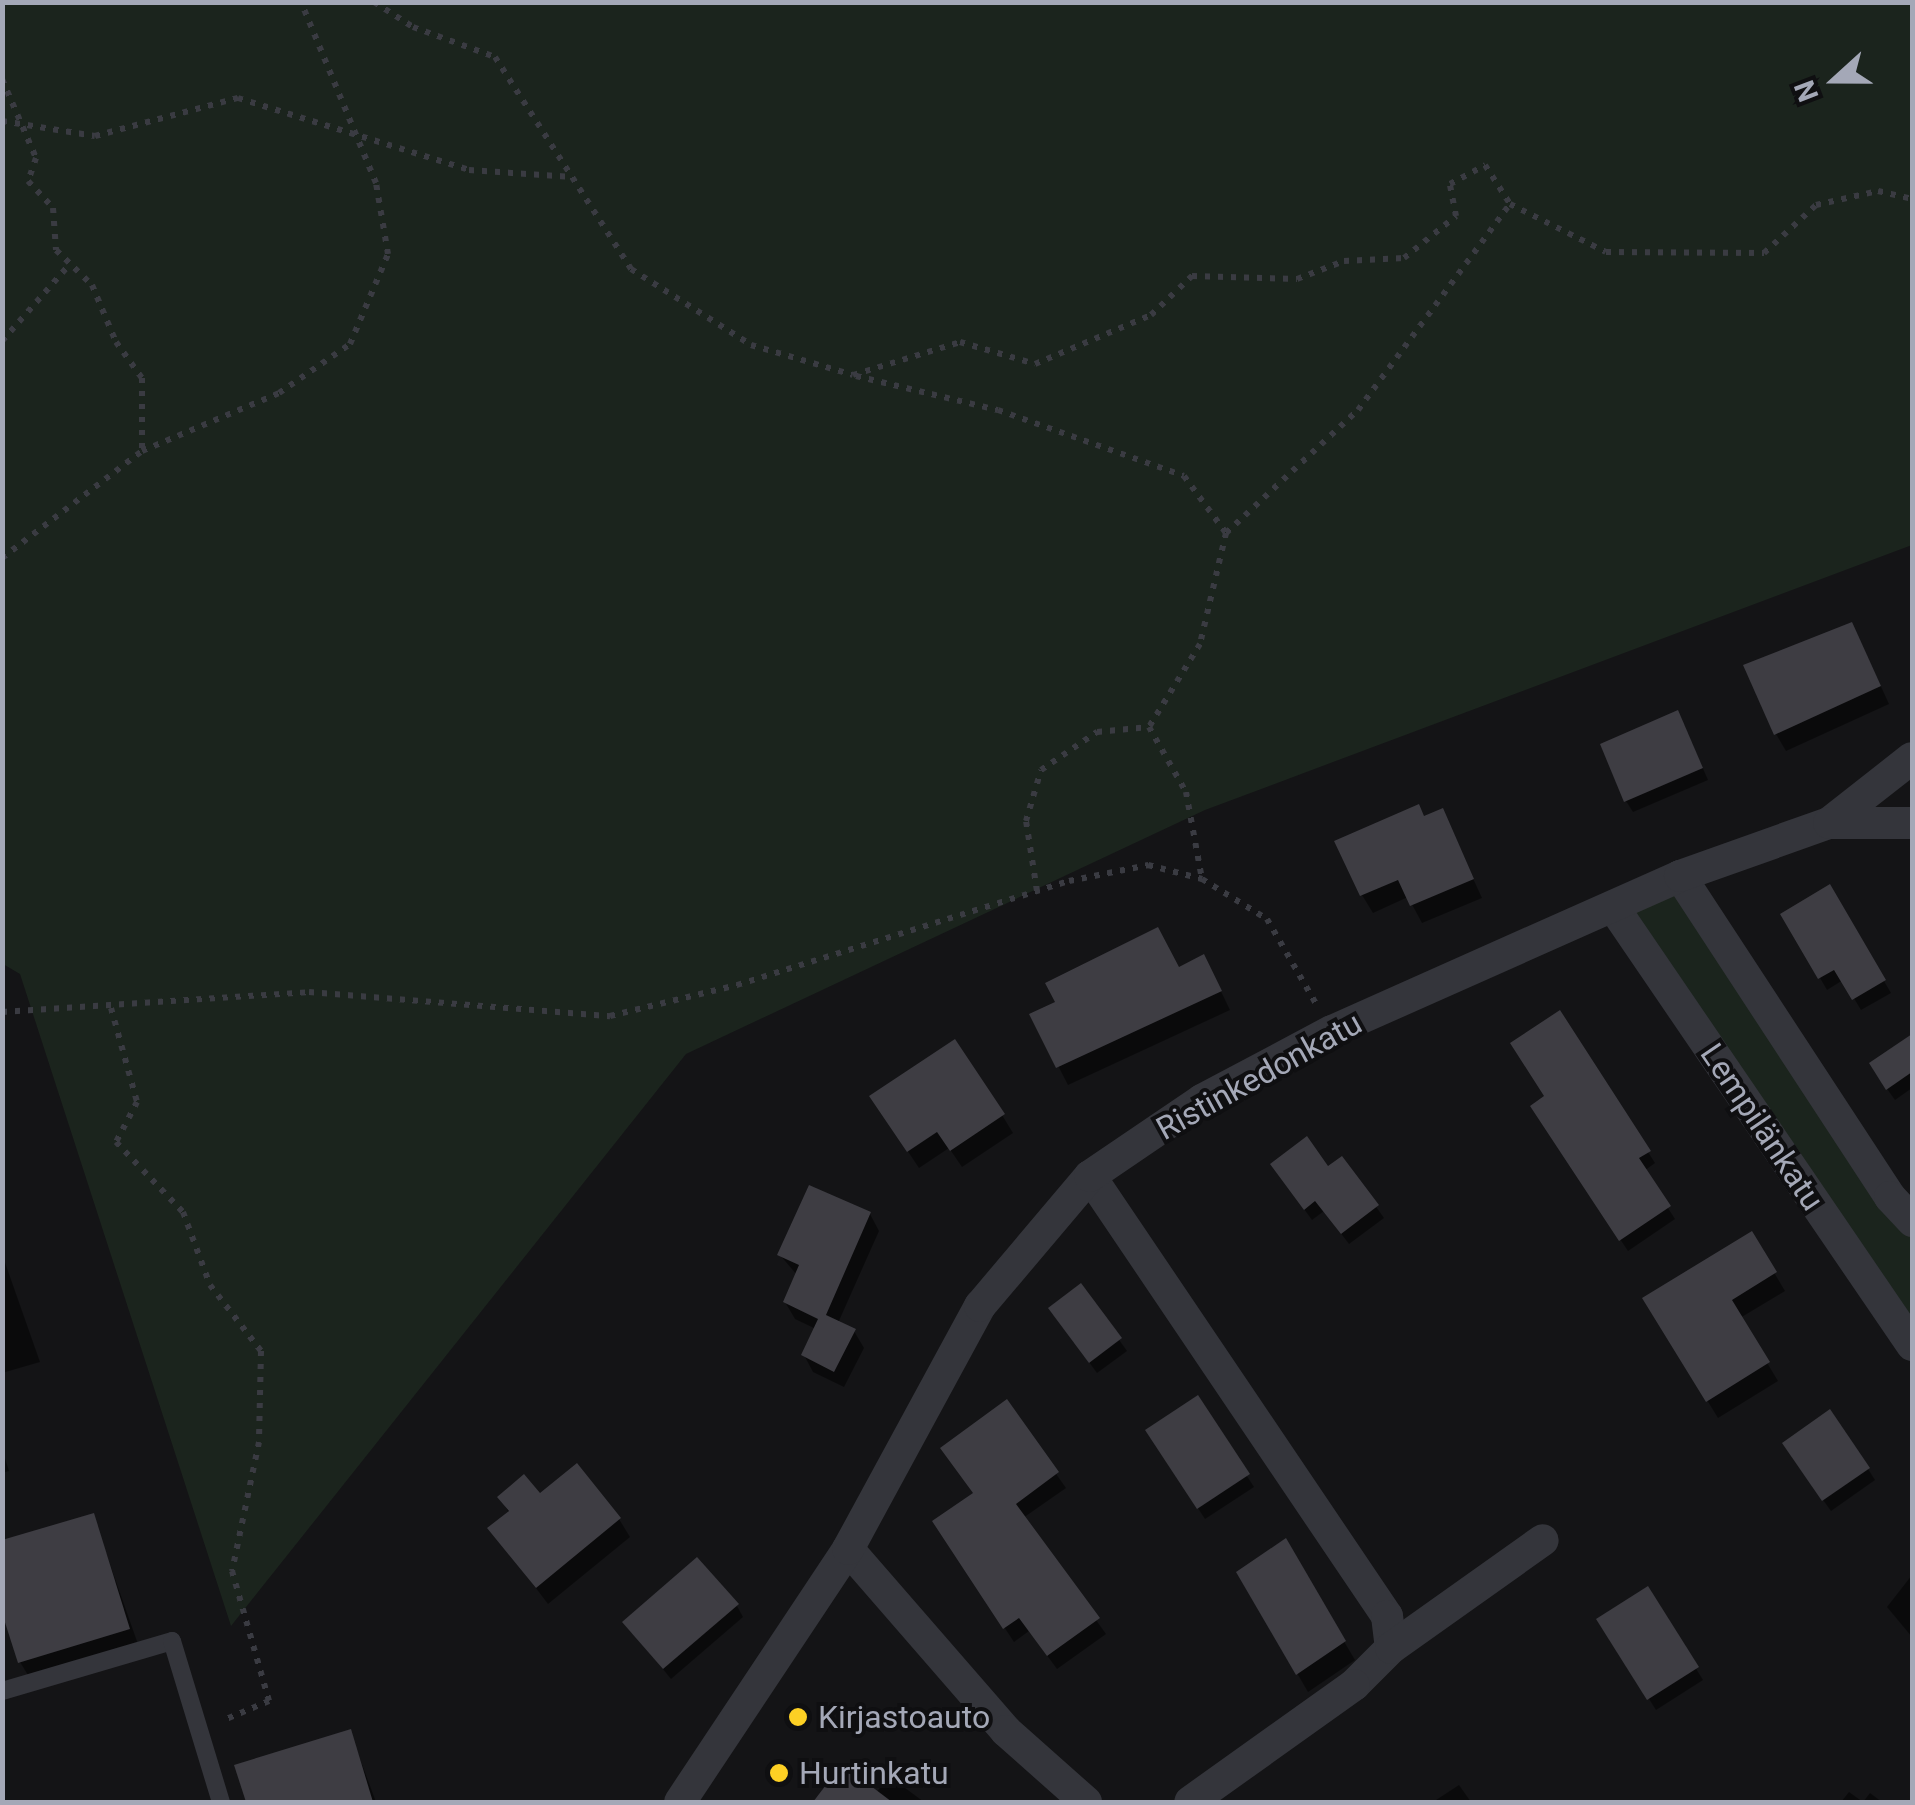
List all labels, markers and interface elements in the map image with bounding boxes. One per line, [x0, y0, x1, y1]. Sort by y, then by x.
north arrow [1785, 30, 1885, 130]
text: N [1788, 76, 1825, 106]
street label: Ristinkedonkatu [1150, 1004, 1368, 1148]
street label: Lempilänkatu [1692, 1036, 1832, 1218]
place label: Kirjastoauto [818, 1698, 990, 1736]
marker: Kirjastoauto [787, 1706, 809, 1728]
place label: Hurtinkatu [799, 1754, 949, 1792]
marker: Hurtinkatu [768, 1762, 790, 1784]

